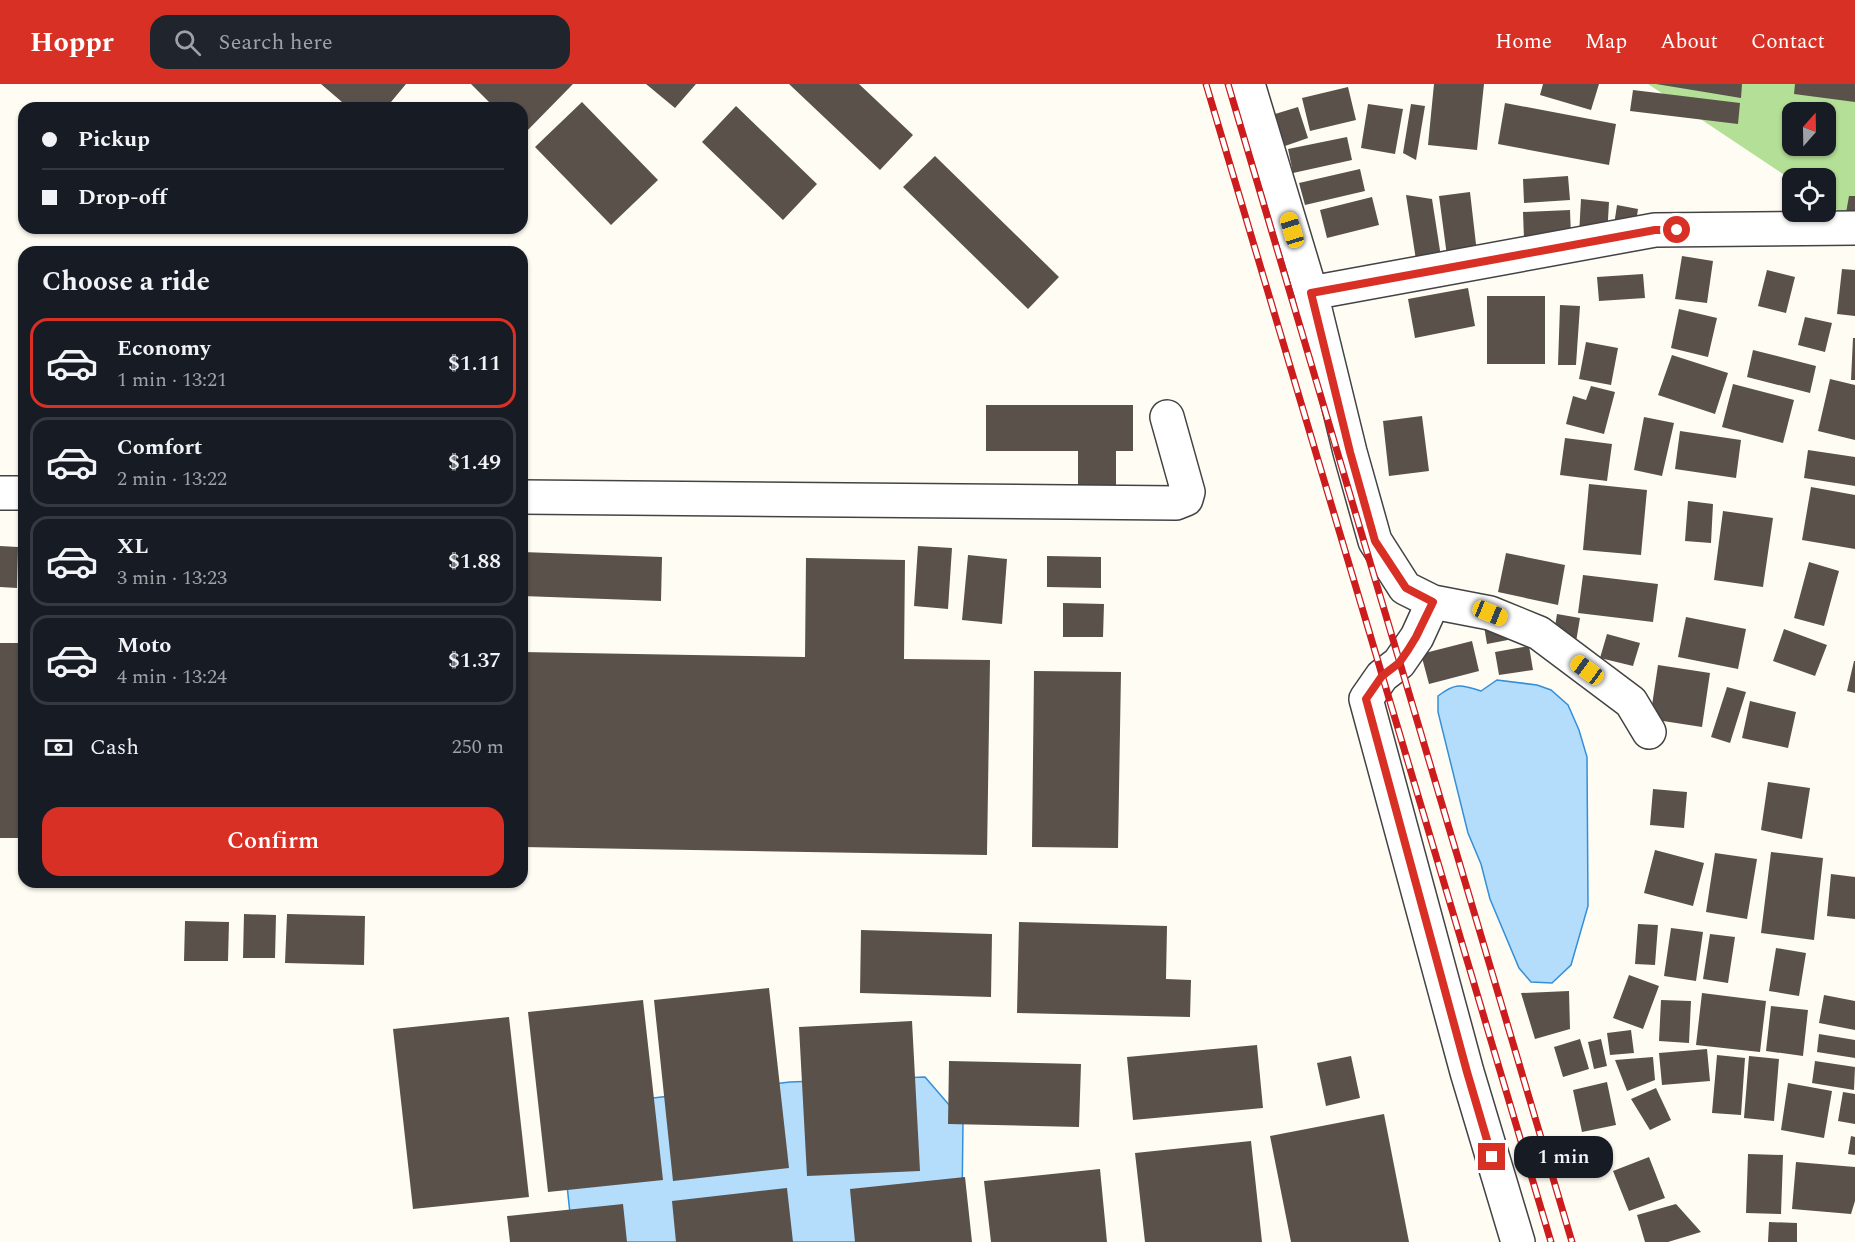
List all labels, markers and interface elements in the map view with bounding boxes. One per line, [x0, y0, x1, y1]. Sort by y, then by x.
search box [150, 15, 570, 69]
text: Hoppr [30, 21, 114, 64]
icon: search [171, 26, 204, 59]
text: Search here [219, 26, 333, 59]
text: Home [1495, 26, 1552, 58]
text: Map [1585, 26, 1627, 58]
text: About [1660, 26, 1718, 58]
text: Contact [1751, 26, 1825, 58]
north arrow [1782, 102, 1836, 156]
map controls [1782, 102, 1836, 222]
text: Pickup [78, 123, 150, 156]
button: locate [1782, 168, 1836, 222]
text: Drop-off [78, 181, 167, 214]
car [1278, 210, 1306, 250]
route start [1663, 216, 1690, 243]
text: Choose a ride [42, 261, 210, 303]
text: Economy [117, 332, 210, 365]
icon: car [45, 336, 99, 390]
text: $1.11 [448, 347, 501, 380]
text: 1 min · 13:21 [117, 365, 227, 395]
text: Comfort [117, 431, 202, 464]
icon: car [45, 435, 99, 489]
text: $1.49 [448, 446, 501, 479]
text: 2 min · 13:22 [117, 464, 227, 494]
text: XL [117, 530, 148, 563]
icon: car [45, 534, 99, 588]
text: $1.88 [448, 545, 501, 578]
text: 3 min · 13:23 [117, 563, 227, 593]
car [1470, 598, 1510, 628]
text: Moto [117, 629, 171, 662]
icon: car [45, 633, 99, 687]
text: $1.37 [448, 644, 501, 677]
car [1567, 652, 1607, 688]
text: 4 min · 13:24 [117, 662, 227, 692]
icon: cash [42, 731, 75, 764]
text: Cash [90, 731, 139, 764]
text: 250 m [452, 732, 504, 762]
button: Confirm [42, 807, 504, 876]
callout: 1 min [1513, 1136, 1612, 1178]
text: 1 min [1538, 1142, 1589, 1172]
route end [1478, 1143, 1505, 1170]

